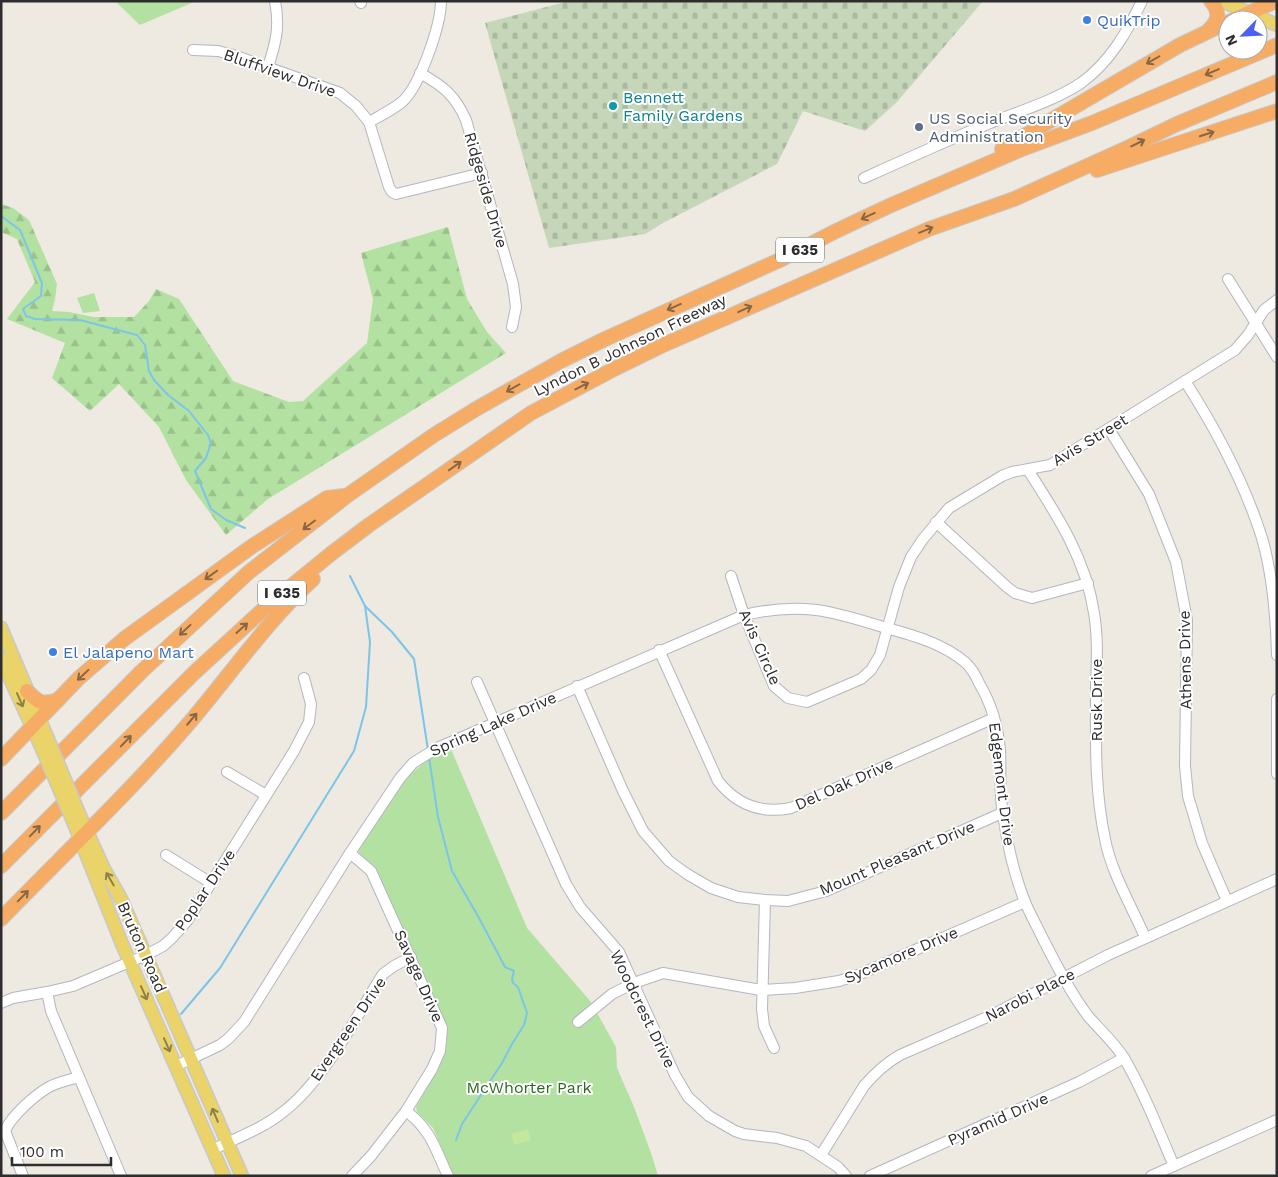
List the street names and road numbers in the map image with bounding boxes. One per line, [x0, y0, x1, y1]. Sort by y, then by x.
street label: Bluffview Drive [221, 45, 339, 101]
street label: Ridgeside Drive [460, 130, 512, 250]
road number: I 635 [776, 238, 824, 262]
street label: Lyndon B Johnson Freeway [530, 290, 730, 400]
street label: Avis Street [1049, 410, 1131, 470]
road number: I 635 [258, 580, 306, 606]
street label: Avis Circle [735, 606, 785, 688]
street label: Athens Drive [1175, 610, 1195, 710]
street label: Rusk Drive [1087, 659, 1106, 741]
street label: Spring Lake Drive [427, 688, 559, 760]
street label: Edgemont Drive [985, 721, 1019, 847]
street label: Del Oak Drive [792, 754, 896, 814]
street label: Mount Pleasant Drive [816, 817, 978, 899]
street label: Poplar Drive [171, 845, 239, 935]
street label: Bruton Road [113, 899, 171, 995]
street label: Sycamore Drive [841, 922, 961, 988]
street label: Savage Drive [390, 927, 448, 1025]
street label: Woodcrest Drive [606, 947, 680, 1071]
street label: Narobi Place [982, 964, 1078, 1026]
street label: Evergreen Drive [306, 973, 390, 1085]
street label: Pyramid Drive [945, 1088, 1051, 1150]

